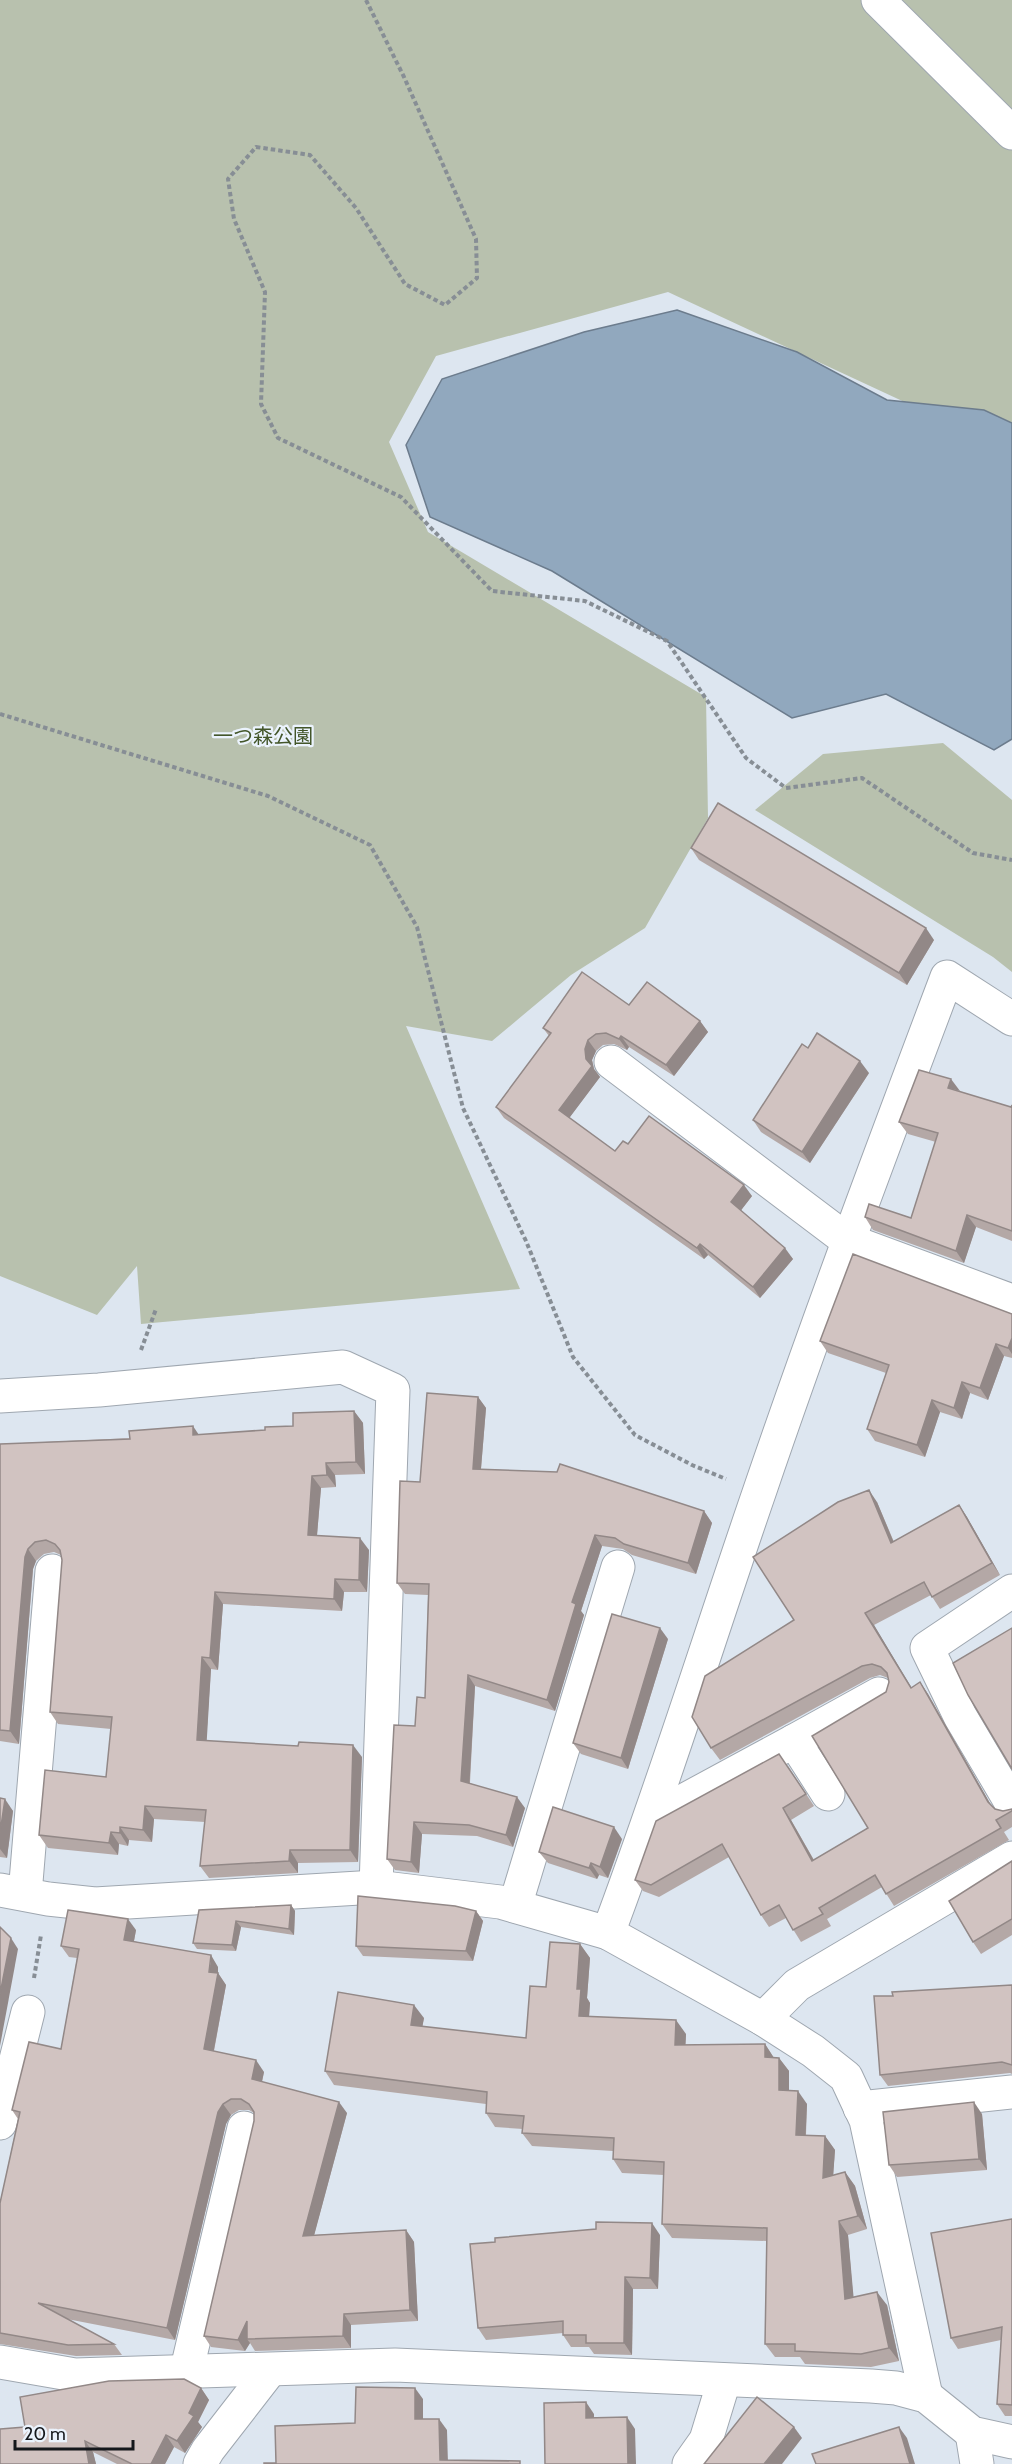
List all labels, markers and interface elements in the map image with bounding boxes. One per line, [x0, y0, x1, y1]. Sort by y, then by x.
park label: 一つ森公園 [213, 724, 313, 748]
scale bar [15, 2413, 134, 2451]
text: 20 m [24, 2423, 66, 2445]

